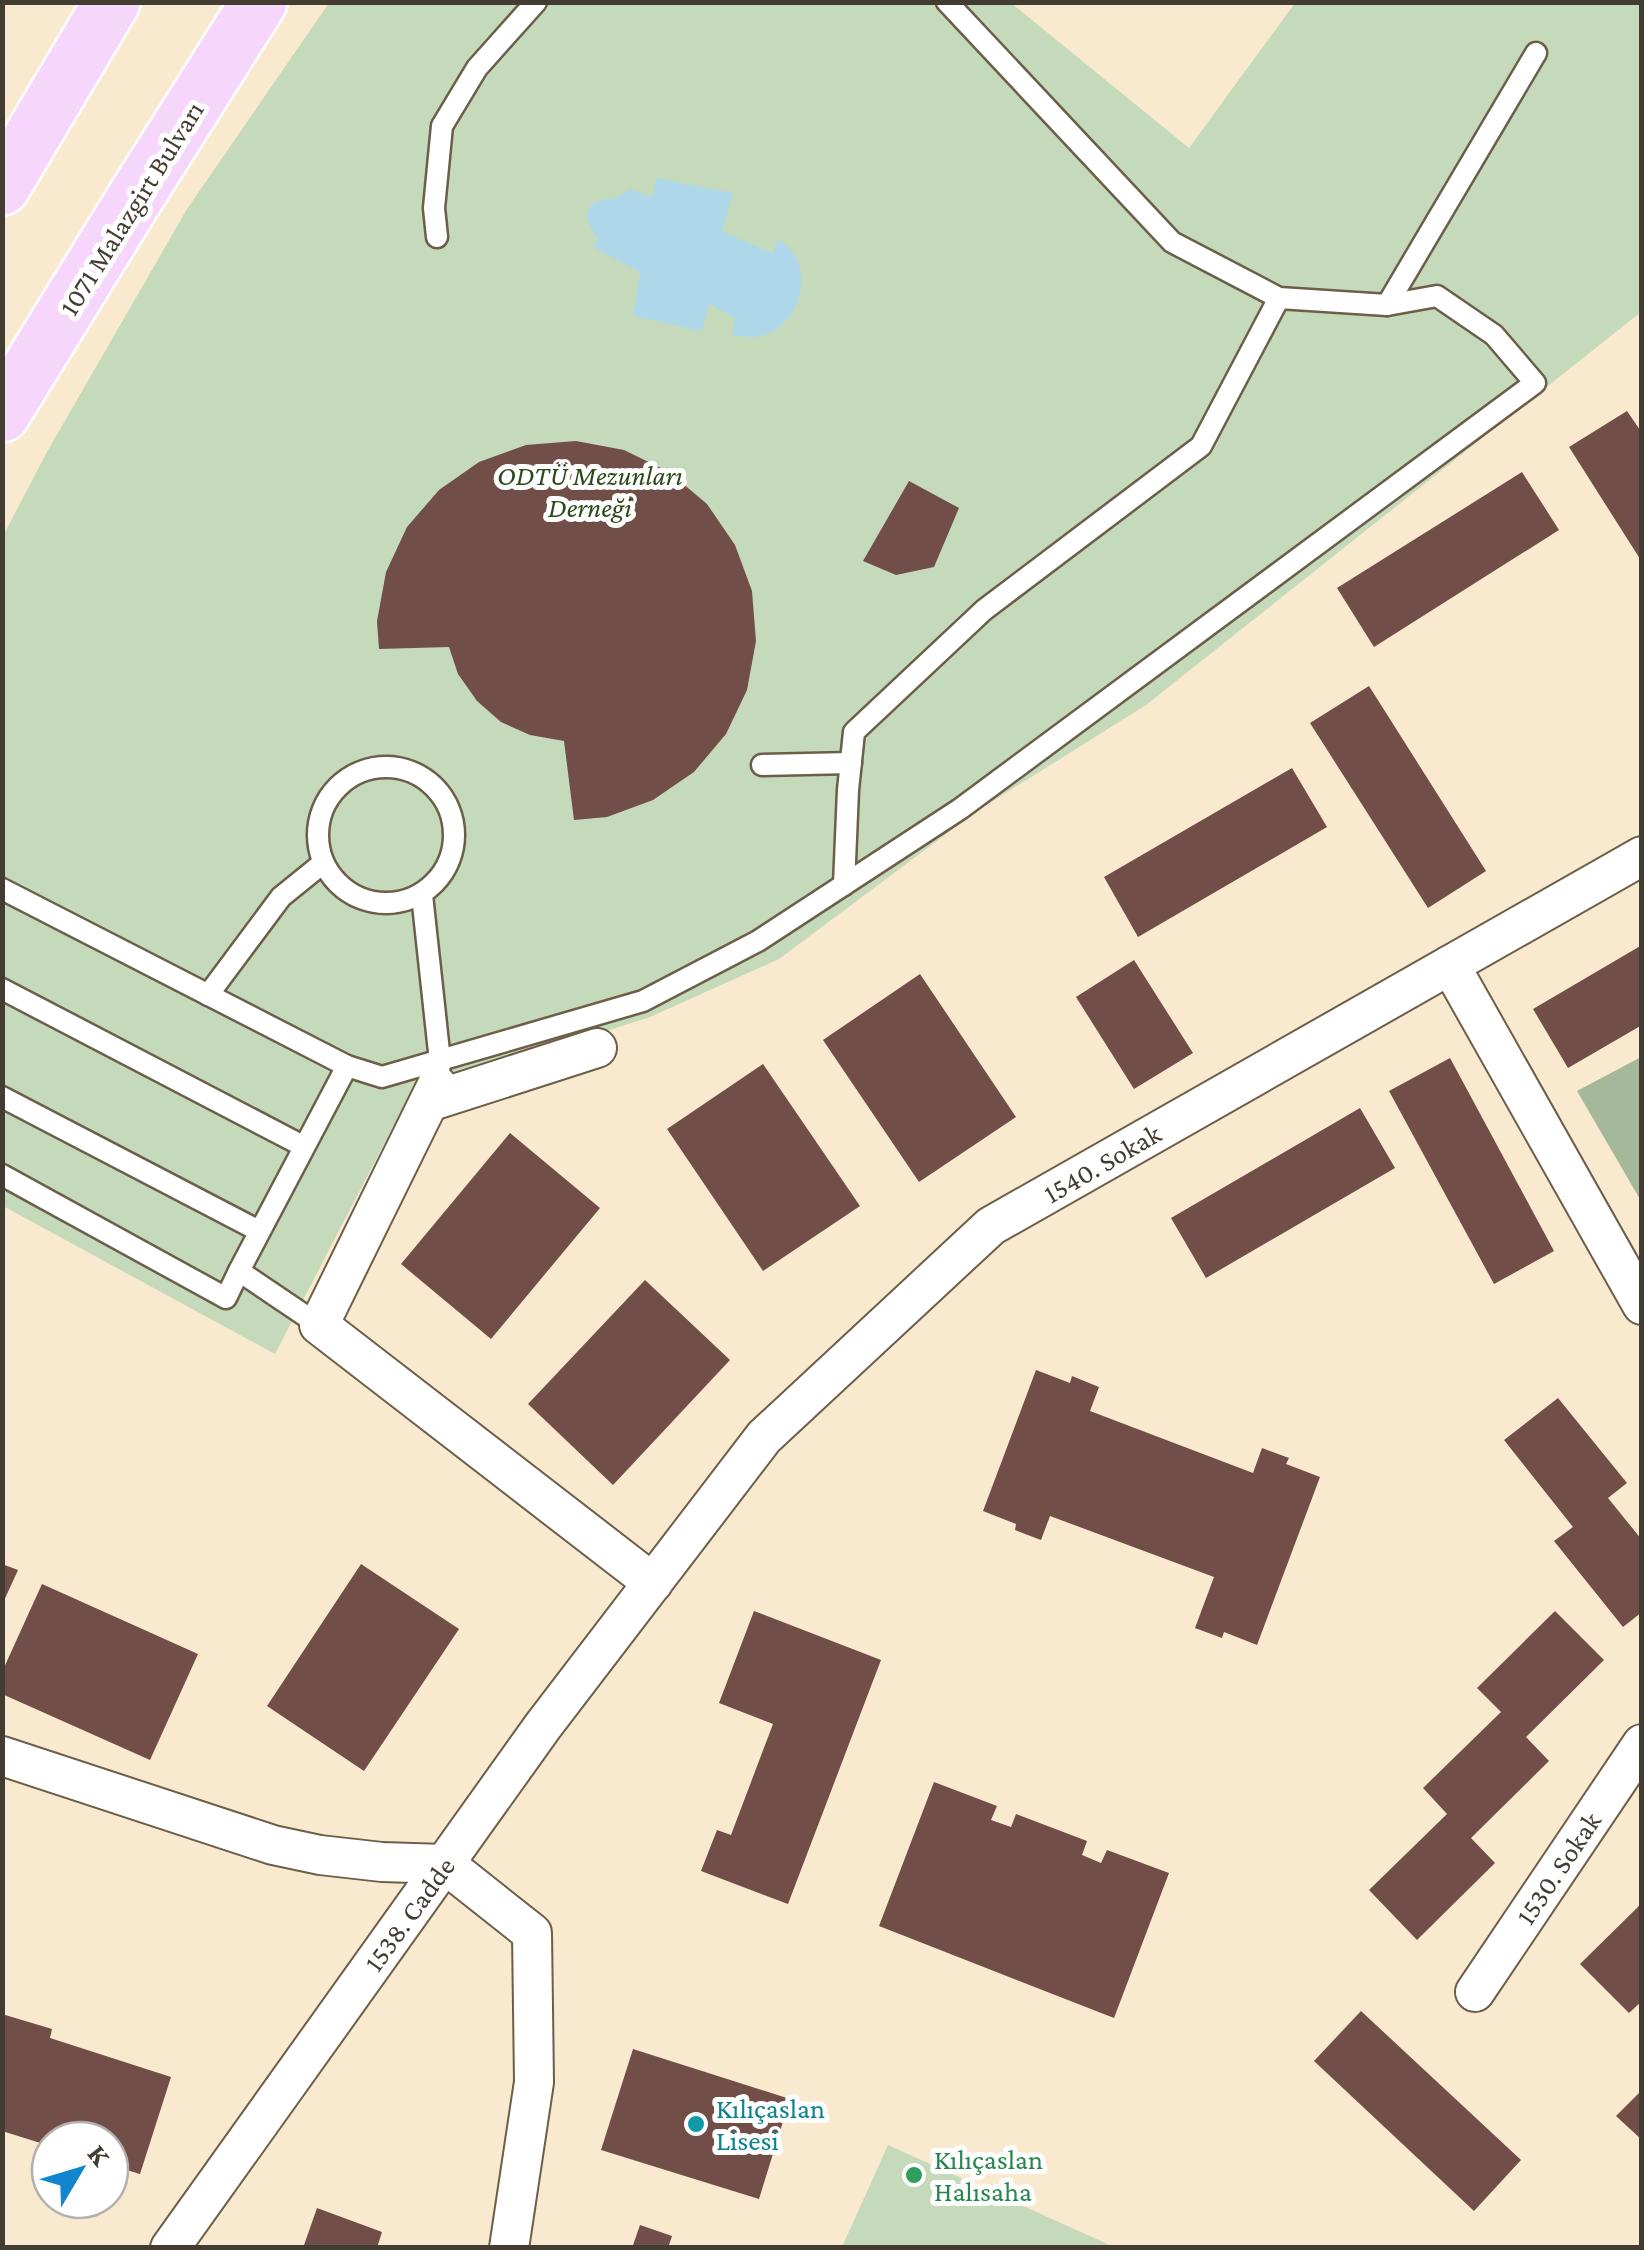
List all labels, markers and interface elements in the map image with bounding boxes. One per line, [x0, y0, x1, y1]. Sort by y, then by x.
street label: 1071 Malazgirt Bulvarı [53, 96, 210, 321]
park label: ODTÜ Mezunları Derneği [497, 460, 683, 523]
street label: 1540. Sokak [1038, 1117, 1167, 1209]
street label: 1530. Sokak [1510, 1806, 1608, 1930]
street label: 1538. Cadde [358, 1851, 461, 1977]
place label: Kılıçaslan Lisesi [716, 2093, 825, 2156]
marker: Kılıçaslan Lisesi [685, 2113, 707, 2135]
north arrow [30, 2120, 130, 2220]
text: K [82, 2138, 118, 2172]
place label: Kılıçaslan Halısaha [934, 2144, 1043, 2207]
marker: Kılıçaslan Halısaha [903, 2164, 925, 2186]

